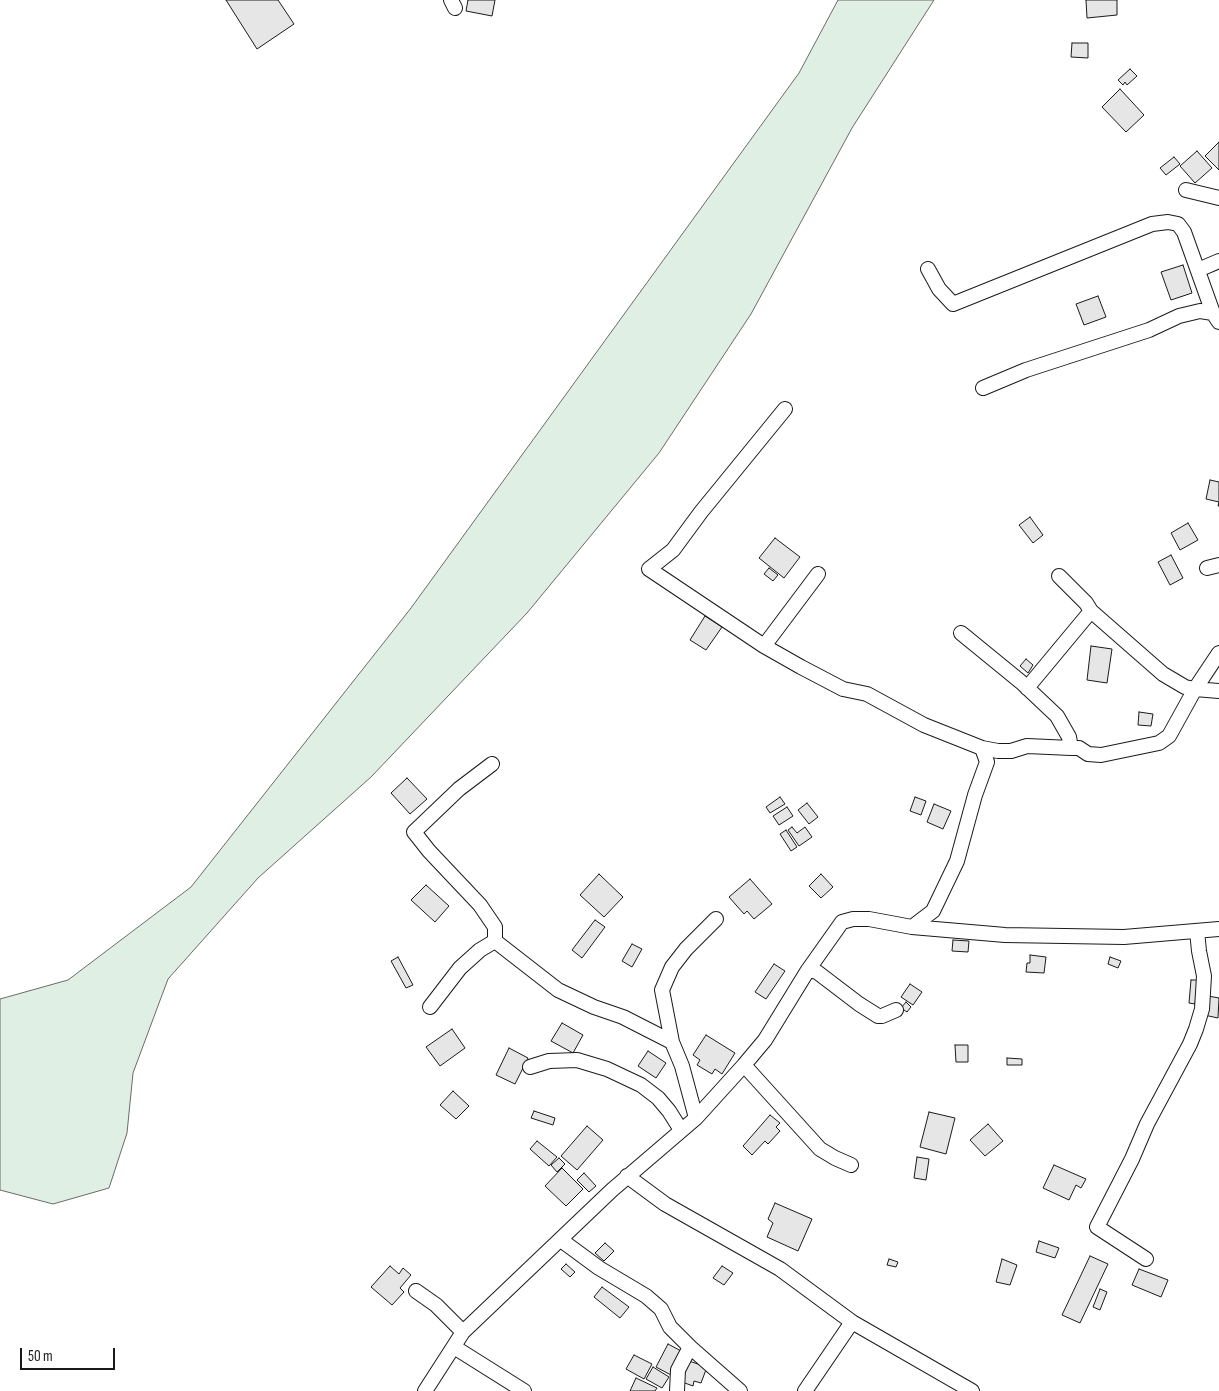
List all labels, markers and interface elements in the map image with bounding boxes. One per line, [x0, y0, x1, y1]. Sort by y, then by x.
scale bar [22, 1338, 118, 1370]
text: 50 m [28, 1347, 53, 1366]

